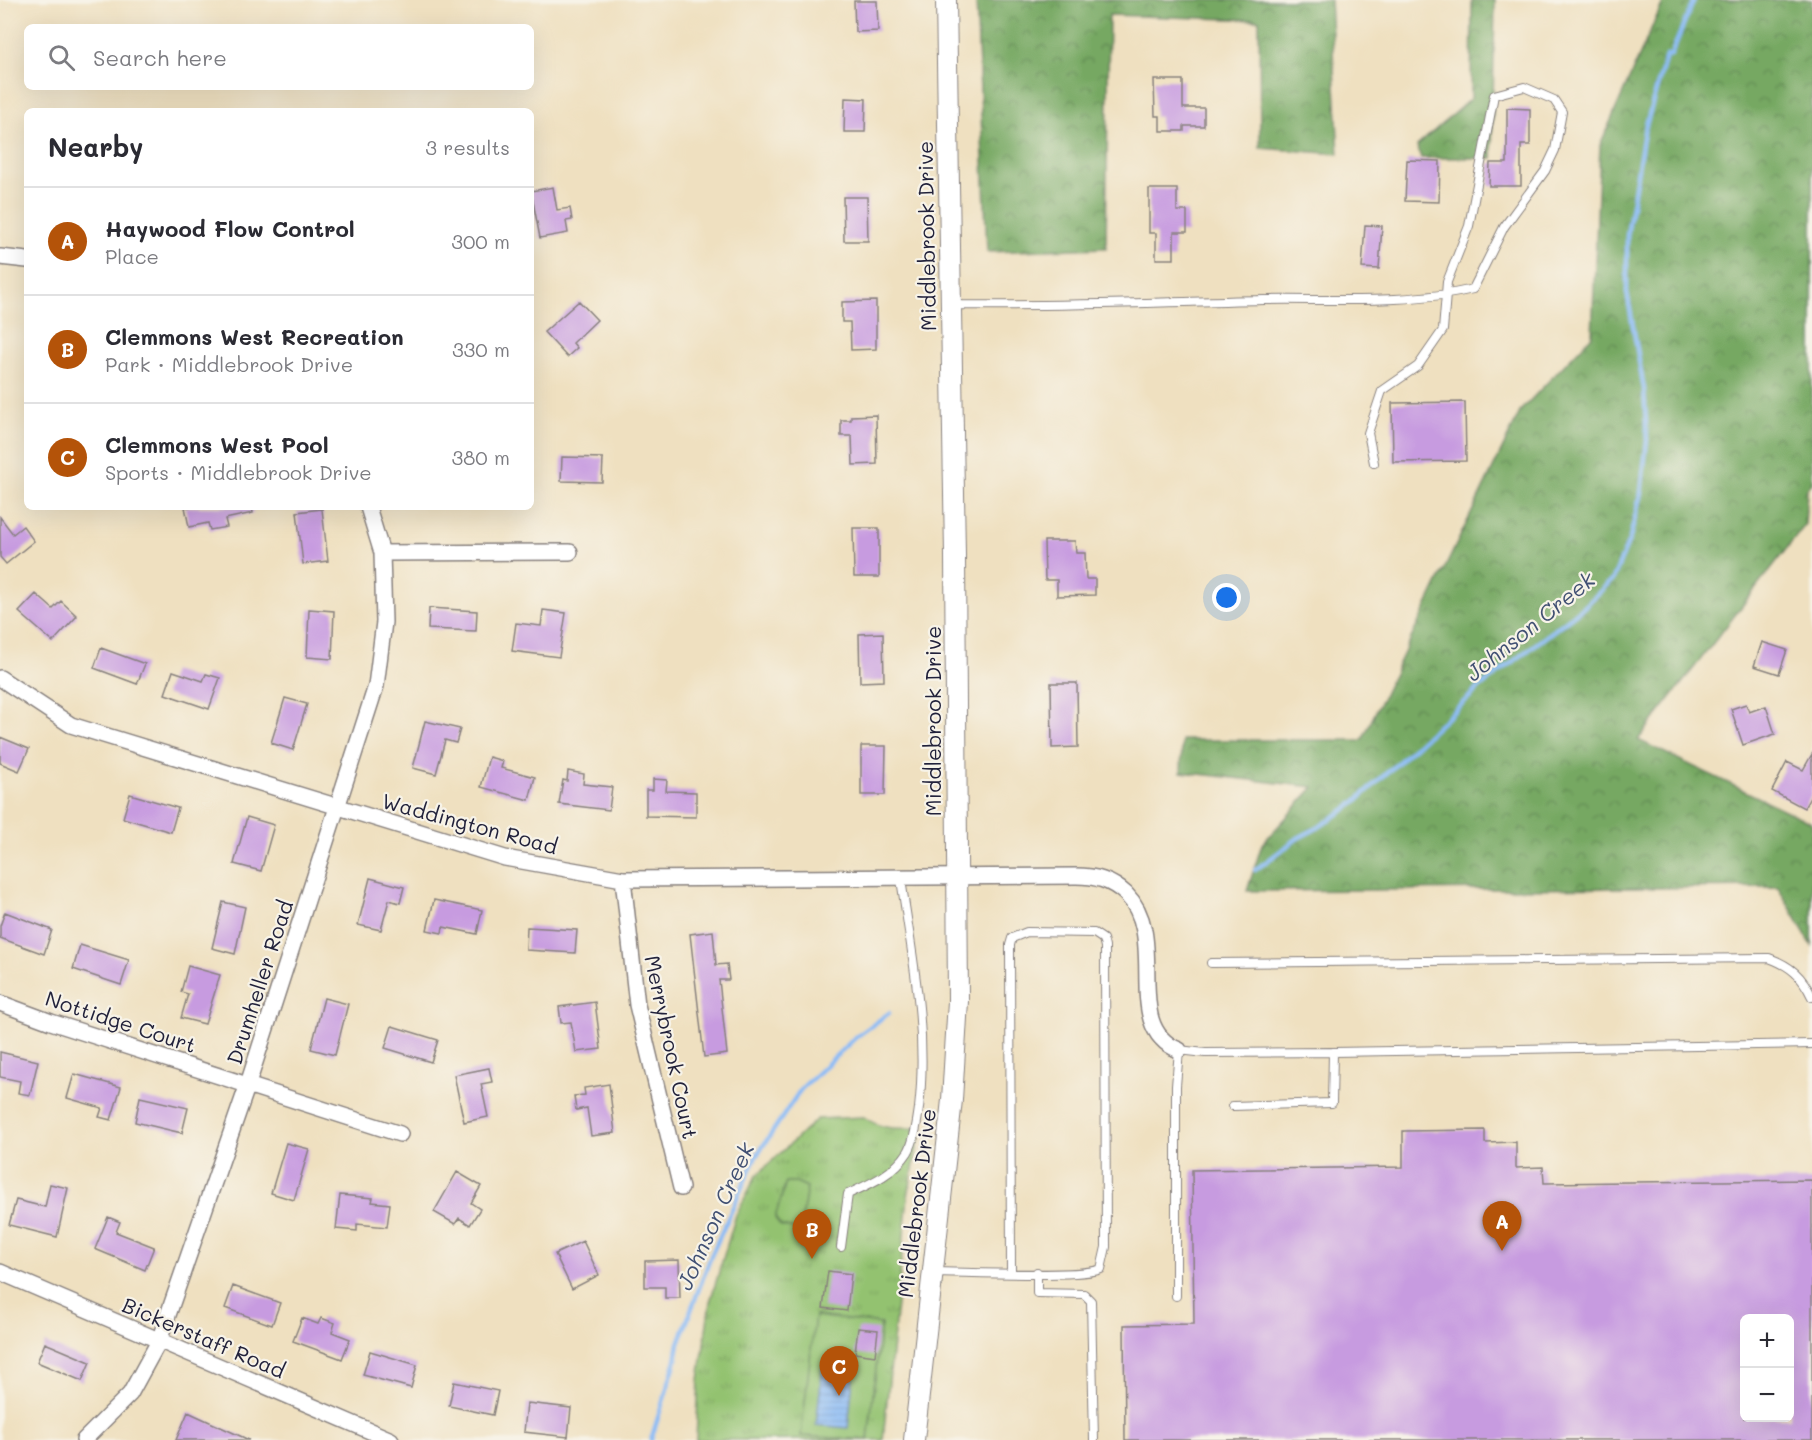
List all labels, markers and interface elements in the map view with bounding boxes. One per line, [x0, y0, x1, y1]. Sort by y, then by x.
search box [24, 24, 534, 90]
icon: search [45, 41, 78, 74]
text: Search here [93, 43, 227, 72]
text: Nearby [48, 130, 143, 164]
text: 3 results [425, 134, 510, 160]
street label: Middlebrook Drive [911, 141, 941, 331]
text: Haywood Flow Control [105, 214, 355, 243]
text: A [61, 228, 74, 254]
text: 300 m [451, 228, 510, 254]
text: Place [105, 243, 159, 269]
text: Clemmons West Recreation [105, 322, 404, 351]
text: B [61, 336, 74, 362]
text: 330 m [452, 336, 510, 362]
text: Park · Middlebrook Drive [105, 351, 353, 377]
text: Clemmons West Pool [105, 430, 329, 459]
text: C [60, 444, 75, 470]
text: 380 m [452, 444, 510, 470]
text: Sports · Middlebrook Drive [105, 459, 372, 485]
water label: Johnson Creek [1459, 564, 1602, 687]
your location [1212, 583, 1241, 612]
street label: Middlebrook Drive [919, 626, 946, 816]
street label: Waddington Road [379, 787, 561, 859]
street label: Drumheller Road [220, 896, 298, 1068]
street label: Merrybrook Court [639, 953, 705, 1141]
street label: Nottidge Court [42, 984, 200, 1058]
street label: Middlebrook Drive [891, 1107, 941, 1299]
water label: Johnson Creek [670, 1137, 761, 1294]
pin: A [1482, 1202, 1522, 1251]
pin: B [792, 1210, 832, 1259]
street label: Bickerstaff Road [118, 1291, 290, 1383]
map controls [1740, 1314, 1794, 1422]
button: + [1740, 1314, 1794, 1368]
pin: C [820, 1346, 858, 1396]
button: − [1740, 1368, 1794, 1422]

